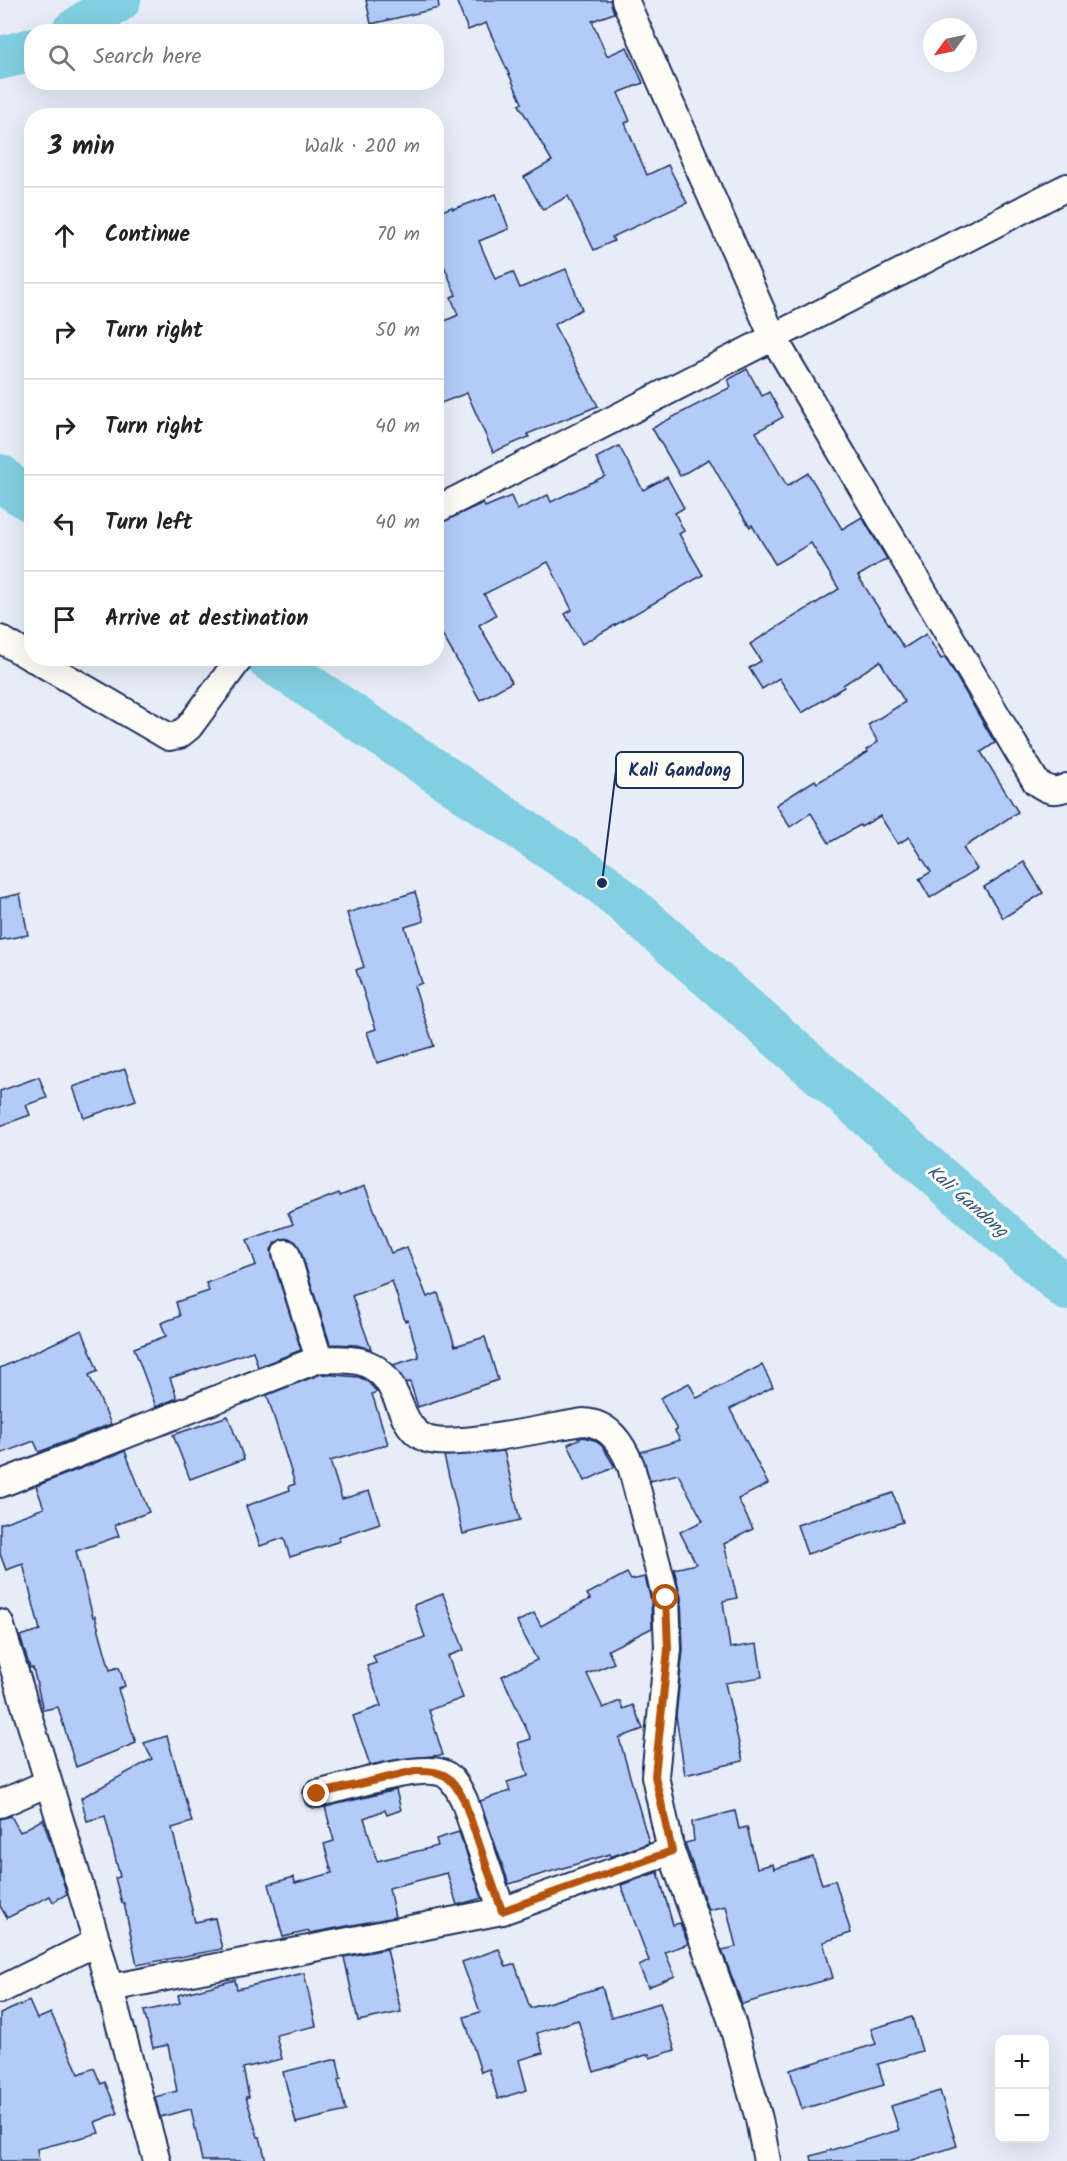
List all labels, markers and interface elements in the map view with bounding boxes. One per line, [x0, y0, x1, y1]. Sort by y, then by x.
north arrow [923, 18, 977, 72]
search box [24, 24, 444, 90]
text: Search here [93, 40, 201, 75]
icon: search [45, 41, 78, 74]
text: 3 min [48, 126, 115, 168]
text: Walk · 200 m [304, 131, 420, 163]
text: Continue [105, 218, 190, 253]
icon: ahead [48, 219, 81, 252]
text: 70 m [377, 219, 420, 251]
text: Turn right [105, 314, 203, 349]
icon: right [48, 315, 81, 348]
text: 50 m [375, 315, 420, 347]
text: Turn right [105, 410, 203, 445]
icon: right [48, 411, 81, 444]
text: 40 m [375, 411, 420, 443]
text: Turn left [105, 506, 192, 541]
icon: left [48, 507, 81, 540]
text: 40 m [375, 507, 420, 539]
text: Arrive at destination [105, 602, 308, 637]
icon: arrive [48, 603, 81, 636]
callout: Kali Gandong [616, 752, 743, 788]
text: Kali Gandong [629, 757, 731, 786]
water label: Kali Gandong [920, 1158, 1015, 1246]
route start [652, 1584, 678, 1610]
route end [303, 1780, 329, 1806]
map controls [995, 2035, 1049, 2143]
button: + [995, 2035, 1049, 2089]
button: − [995, 2089, 1049, 2143]

